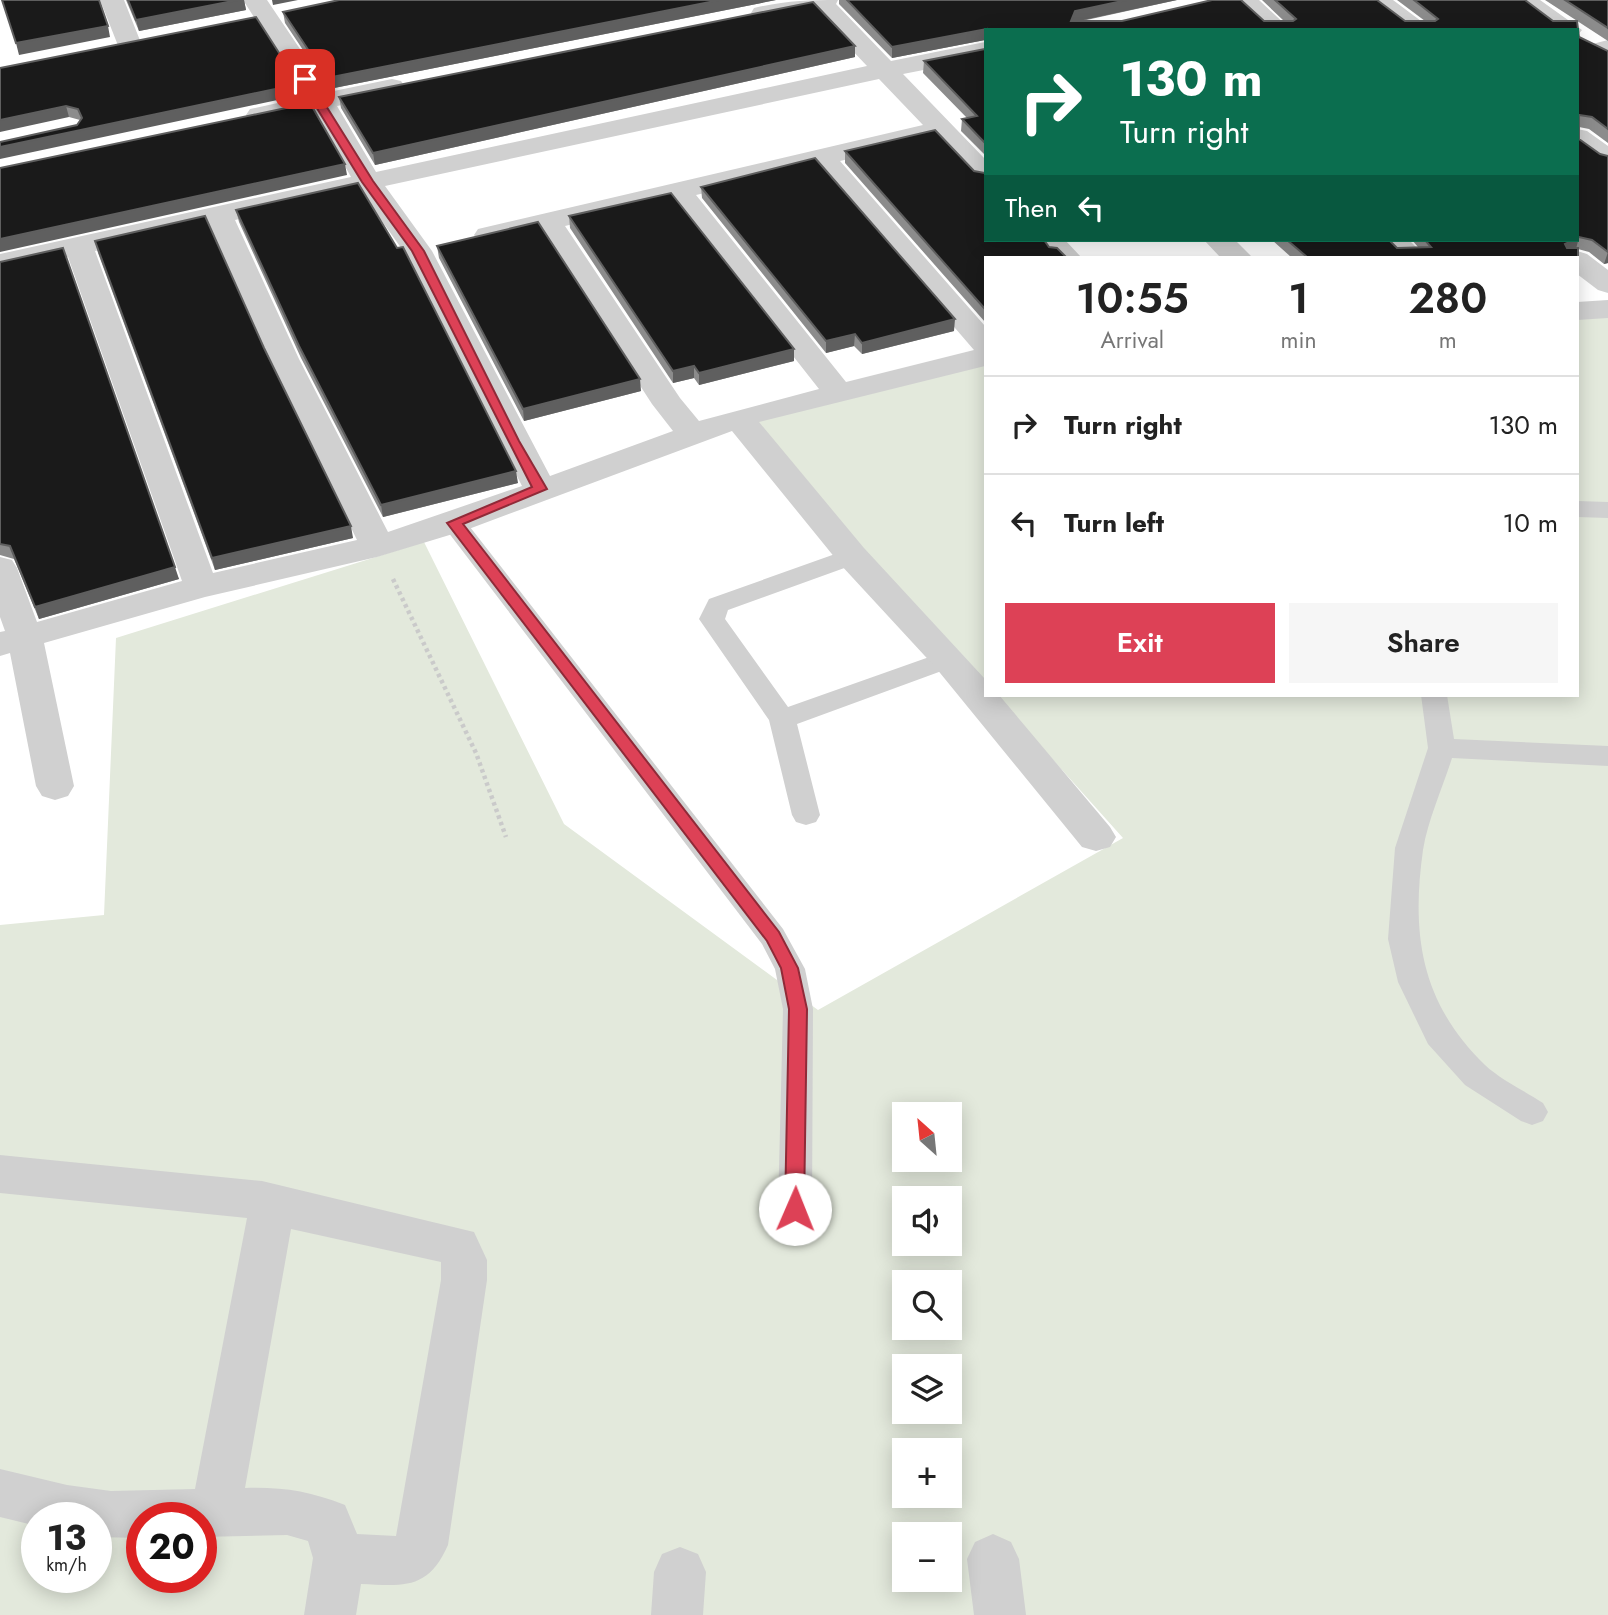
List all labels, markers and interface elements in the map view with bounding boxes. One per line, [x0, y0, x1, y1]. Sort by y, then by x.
text: 130 m [1120, 44, 1263, 114]
pin [275, 49, 335, 109]
icon: right [1005, 56, 1096, 147]
icon: arrive [286, 60, 324, 98]
text: Turn right [1120, 109, 1249, 155]
text: Then [1005, 189, 1058, 227]
icon: left [1072, 189, 1110, 227]
text: 10:55 [1076, 268, 1189, 329]
text: 1 [1288, 268, 1309, 329]
text: 280 [1408, 268, 1487, 329]
text: Arrival [1101, 323, 1164, 357]
text: min [1281, 323, 1317, 357]
text: m [1439, 323, 1457, 357]
icon: right [1005, 406, 1043, 444]
text: Turn right [1064, 406, 1182, 444]
text: 130 m [1488, 406, 1558, 444]
icon: left [1005, 504, 1043, 542]
text: Turn left [1064, 504, 1164, 542]
text: 10 m [1503, 504, 1558, 542]
button: Exit [1005, 603, 1275, 683]
button: Share [1289, 603, 1558, 683]
north arrow [892, 1102, 962, 1172]
map controls [892, 1102, 962, 1592]
position arrow [758, 1172, 832, 1246]
button: sound [892, 1186, 962, 1256]
button: search [892, 1270, 962, 1340]
button: layers [892, 1354, 962, 1424]
button: + [892, 1438, 962, 1508]
speed limit sign: 20 [126, 1502, 217, 1593]
text: 13 [47, 1513, 86, 1563]
button: − [892, 1522, 962, 1592]
text: km/h [46, 1552, 87, 1578]

